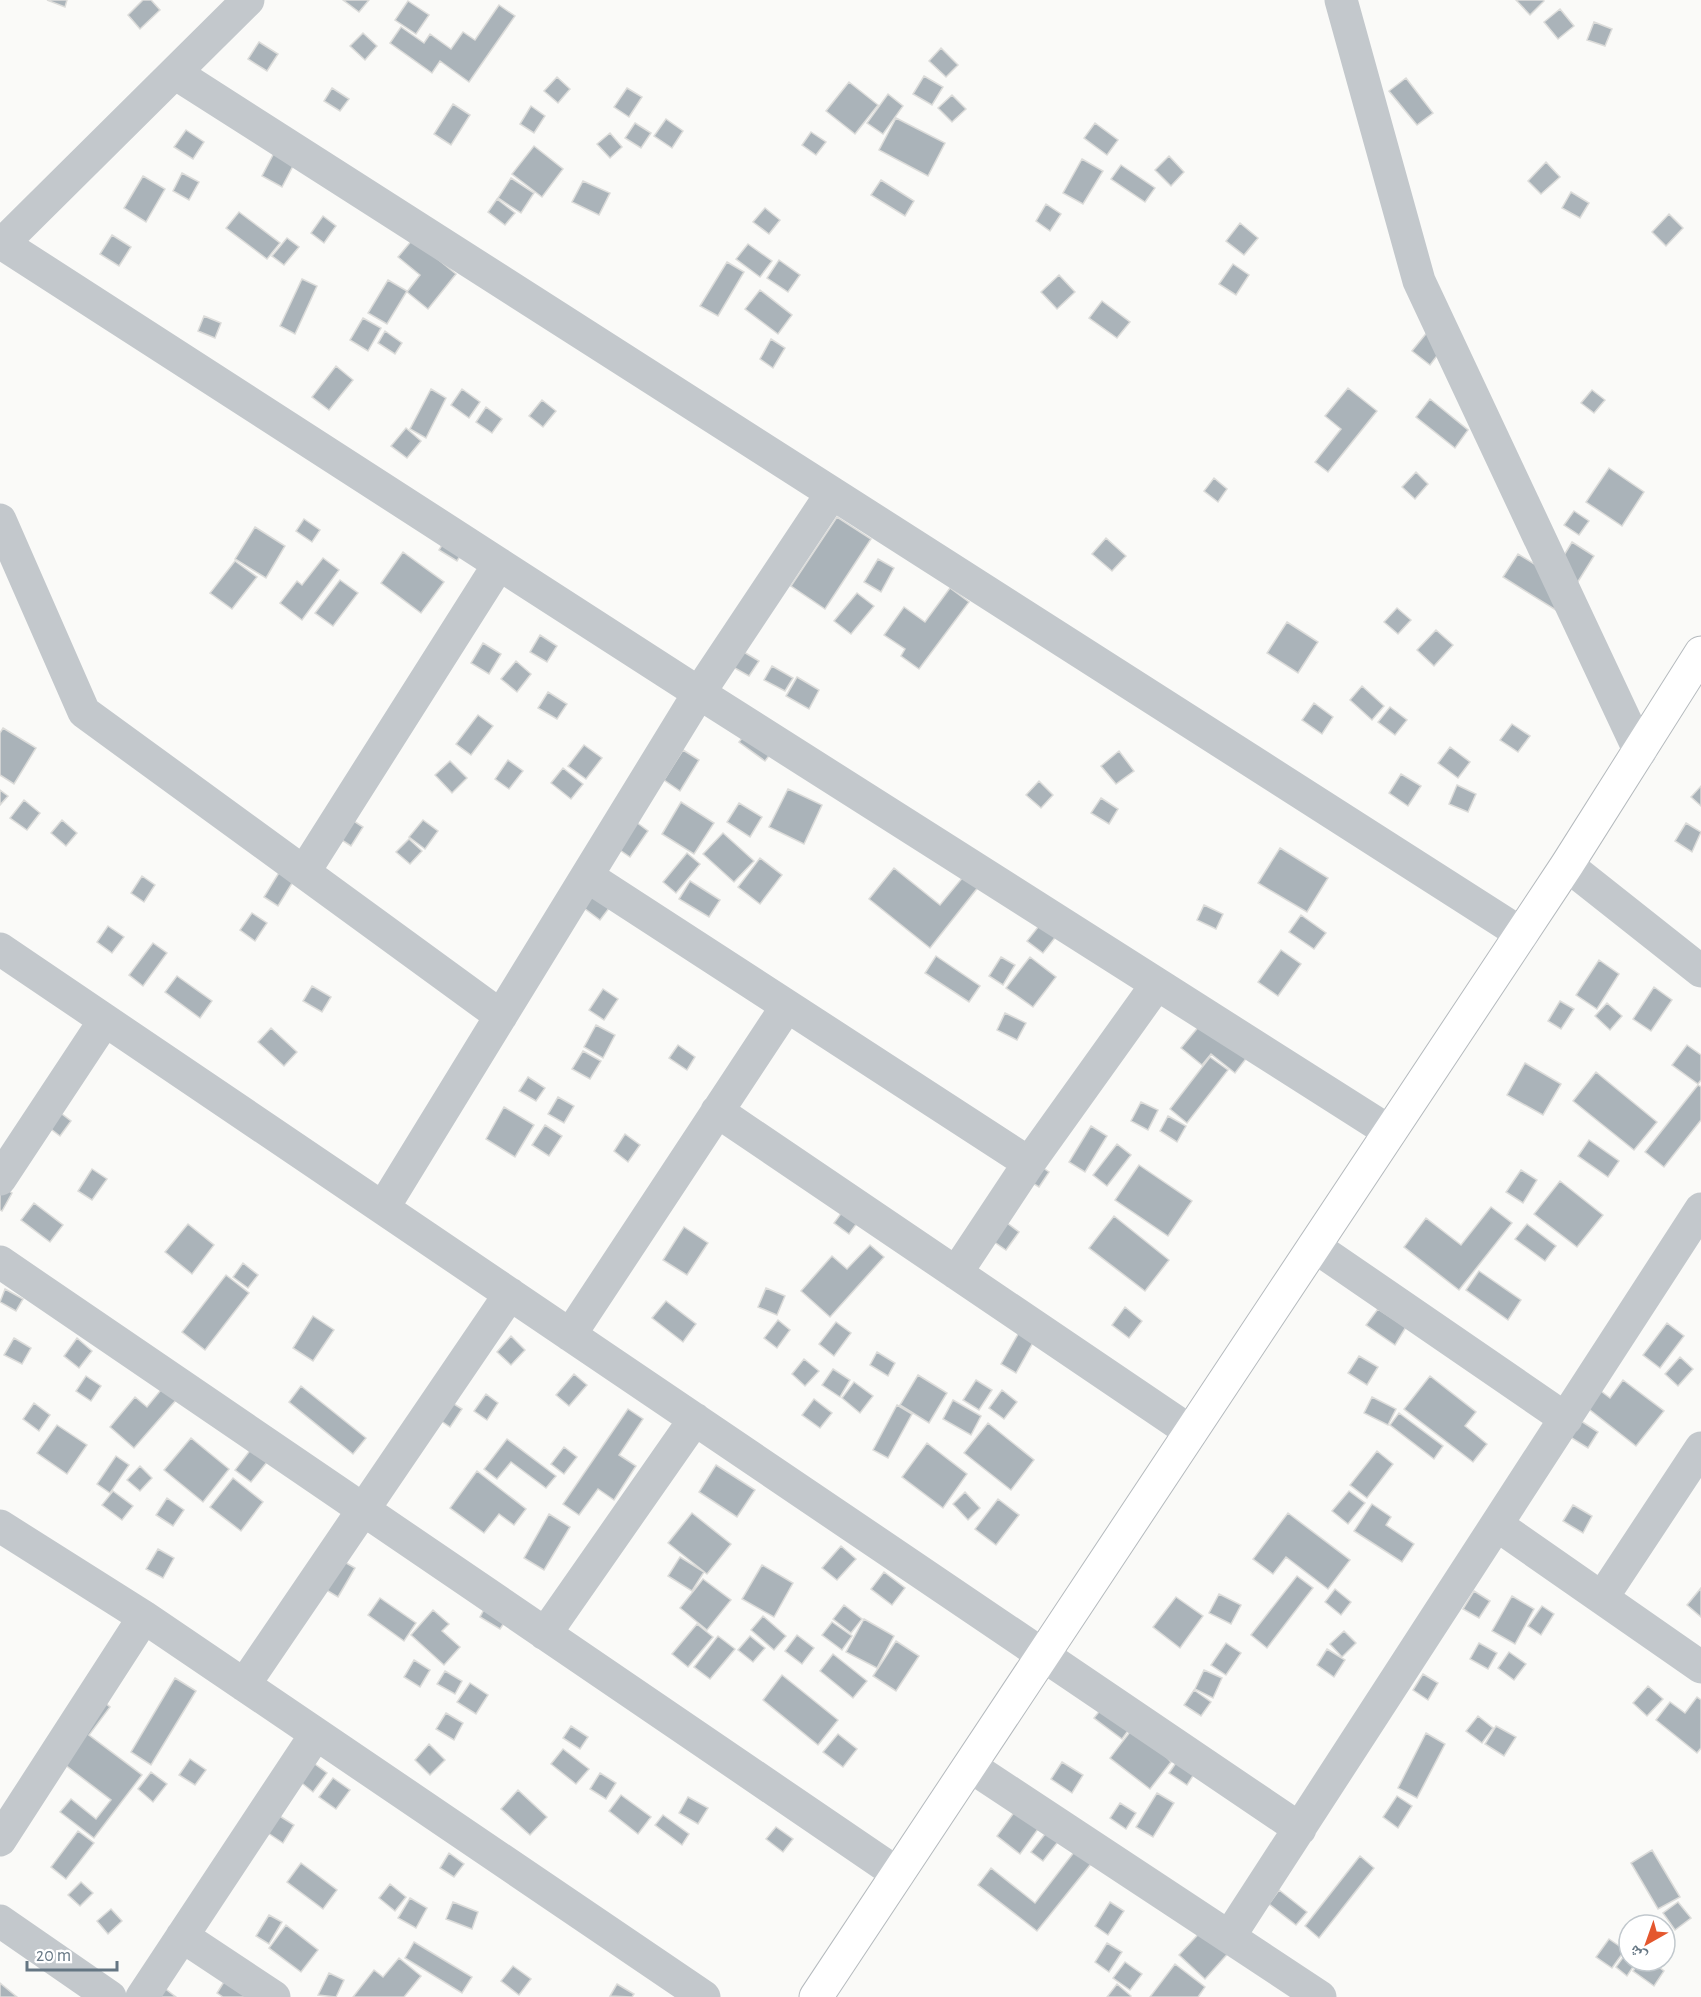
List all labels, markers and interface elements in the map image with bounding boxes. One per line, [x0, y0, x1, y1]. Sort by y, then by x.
north arrow [1617, 1913, 1677, 1973]
scale bar [27, 1934, 117, 1972]
text: ش [1626, 1941, 1650, 1965]
text: 20 m [36, 1947, 71, 1965]

